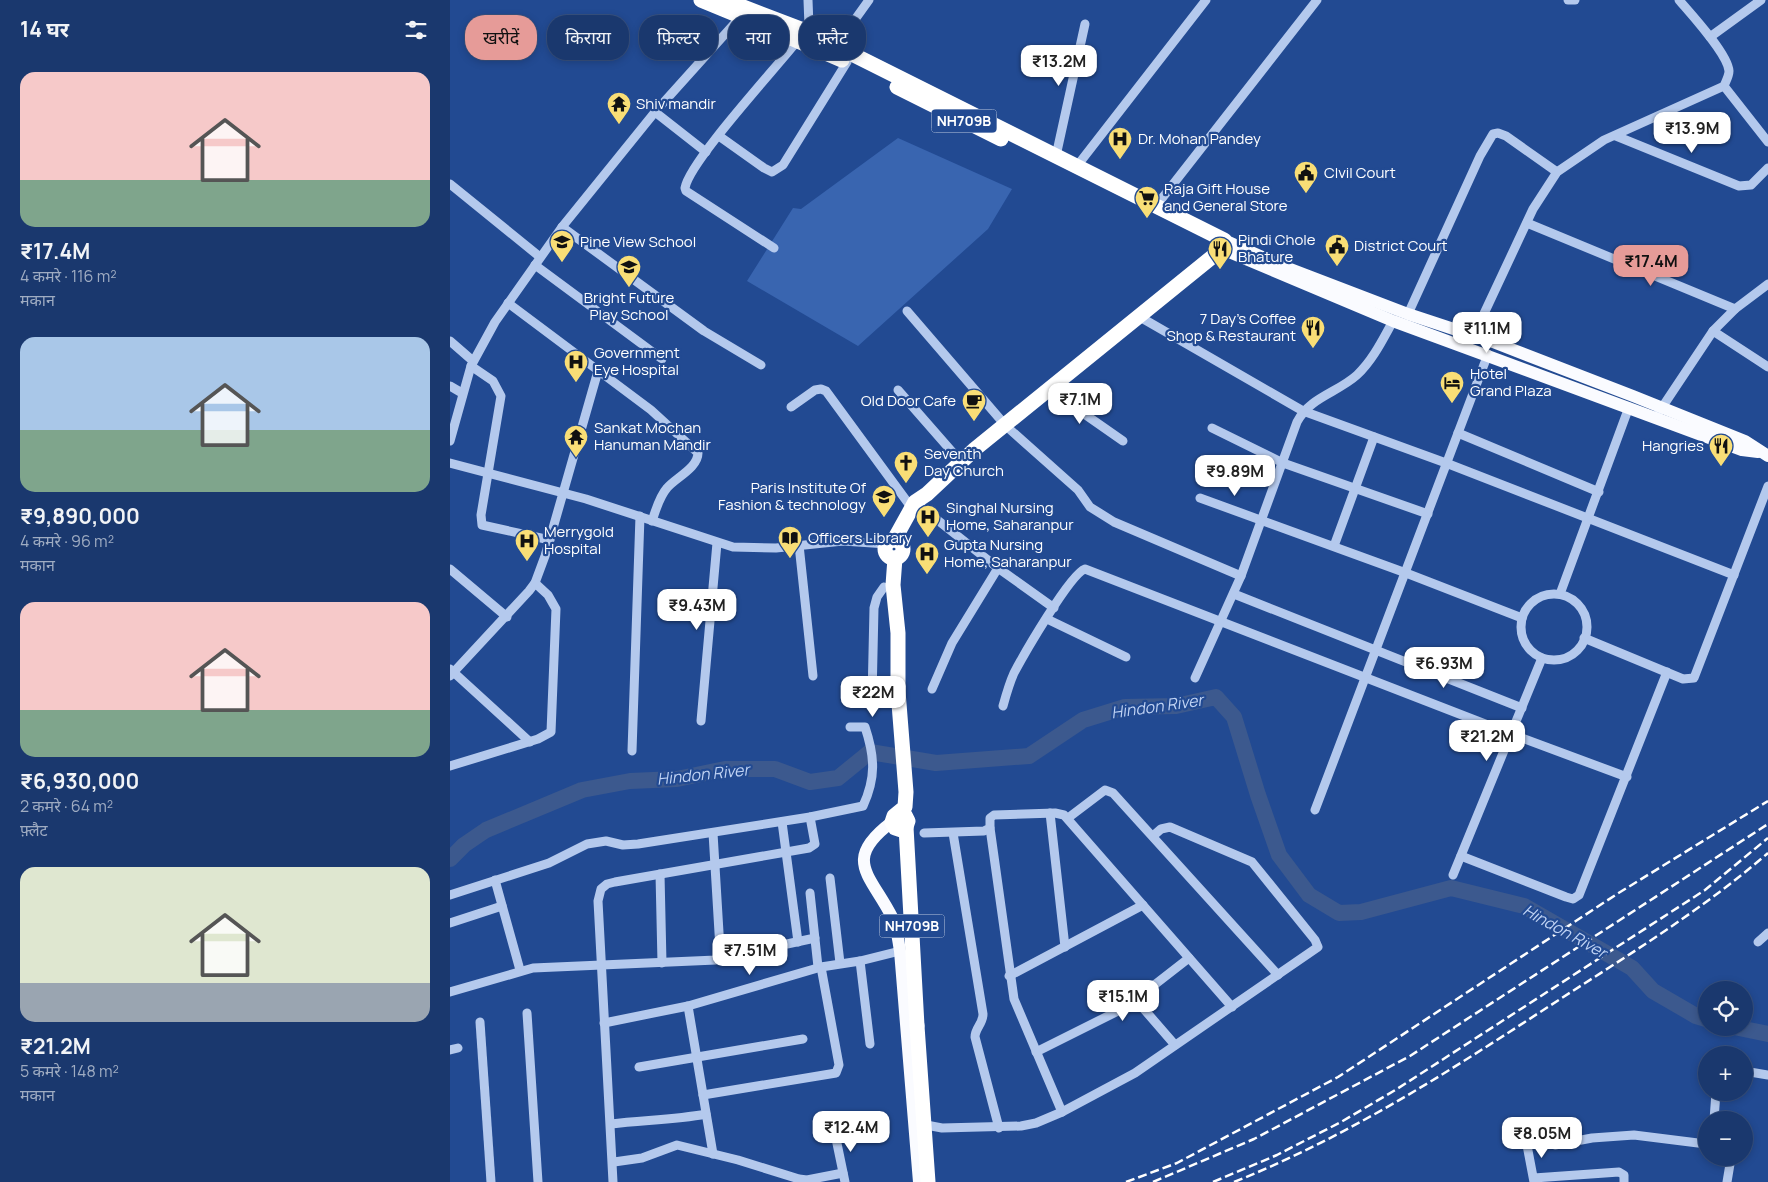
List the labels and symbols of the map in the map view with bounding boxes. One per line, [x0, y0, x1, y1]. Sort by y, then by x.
pin: ₹13.2M [1018, 44, 1100, 87]
temple icon: Shiv mandir [606, 91, 632, 125]
place label: Shiv mandir [636, 93, 717, 114]
road number: NH709B [932, 110, 996, 132]
pin: ₹13.9M [1651, 112, 1733, 154]
hospital icon: Dr. Mohan Pandey [1107, 126, 1133, 160]
place label: Dr. Mohan Pandey [1138, 128, 1261, 149]
public building icon: CIvil Court [1293, 160, 1319, 194]
place label: CIvil Court [1324, 162, 1396, 183]
place label: Raja Gift House and General Store [1164, 178, 1288, 216]
supermarket icon: Raja Gift House and General Store [1134, 185, 1160, 219]
school or university icon: Pine View School [549, 229, 575, 263]
place label: Pindi Chole Bhature [1238, 229, 1316, 267]
place label: Pine View School [580, 231, 696, 252]
public building icon: District Court [1324, 233, 1350, 267]
place label: District Court [1354, 235, 1448, 256]
restaurant icon: Pindi Chole Bhature [1207, 236, 1233, 270]
pin: ₹17.4M [1610, 244, 1692, 287]
school or university icon: Bright Future Play School [616, 254, 642, 288]
place label: Bright Future Play School [584, 287, 674, 325]
place label: 7 Day's Coffee Shop & Restaurant [1167, 308, 1296, 346]
pin: ₹11.1M [1446, 312, 1528, 354]
restaurant icon: 7 Day's Coffee Shop & Restaurant [1300, 315, 1326, 349]
place label: Government Eye Hospital [594, 342, 680, 380]
hospital icon: Government Eye Hospital [563, 349, 589, 383]
place label: Hotel Grand Plaza [1470, 363, 1551, 401]
hotel icon: Hotel Grand Plaza [1439, 370, 1465, 404]
pin: ₹7.1M [1045, 382, 1115, 425]
cafe icon: Old Door Cafe [961, 388, 987, 422]
place label: Old Door Cafe [861, 390, 956, 411]
place label: Sankat Mochan Hanuman Mandir [594, 417, 712, 455]
temple icon: Sankat Mochan Hanuman Mandir [563, 424, 589, 458]
restaurant icon: Hangries [1708, 433, 1734, 467]
place label: Hangries [1642, 435, 1704, 456]
place label: Seventh Day Church [924, 443, 1004, 481]
church icon: Seventh Day Church [893, 450, 919, 484]
pin: ₹9.89M [1194, 454, 1276, 497]
place label: Paris Institute Of Fashion & technology [718, 477, 867, 515]
school or university icon: Paris Institute Of Fashion & technology [871, 484, 897, 518]
place label: Singhal Nursing Home, Saharanpur [946, 497, 1074, 535]
hospital icon: Singhal Nursing Home, Saharanpur [915, 504, 941, 538]
place label: Merrygold Hospital [544, 521, 614, 559]
library icon: Officers Library [777, 525, 803, 559]
place label: Officers Library [808, 527, 912, 548]
hospital icon: Merrygold Hospital [514, 528, 540, 562]
place label: Gupta Nursing Home, Saharanpur [944, 534, 1072, 572]
hospital icon: Gupta Nursing Home, Saharanpur [914, 541, 940, 575]
pin: ₹9.43M [656, 588, 738, 631]
pin: ₹6.93M [1403, 646, 1485, 689]
pin: ₹22M [843, 676, 903, 718]
water label: Hindon River [1110, 688, 1207, 723]
pin: ₹21.2M [1446, 720, 1528, 762]
water label: Hindon River [656, 758, 752, 790]
water label: Hindon River [1519, 899, 1613, 964]
road number: NH709B [880, 914, 944, 938]
pin: ₹7.51M [709, 934, 791, 976]
pin: ₹15.1M [1082, 980, 1164, 1022]
pin: ₹12.4M [810, 1110, 892, 1153]
pin: ₹8.05M [1501, 1116, 1583, 1159]

